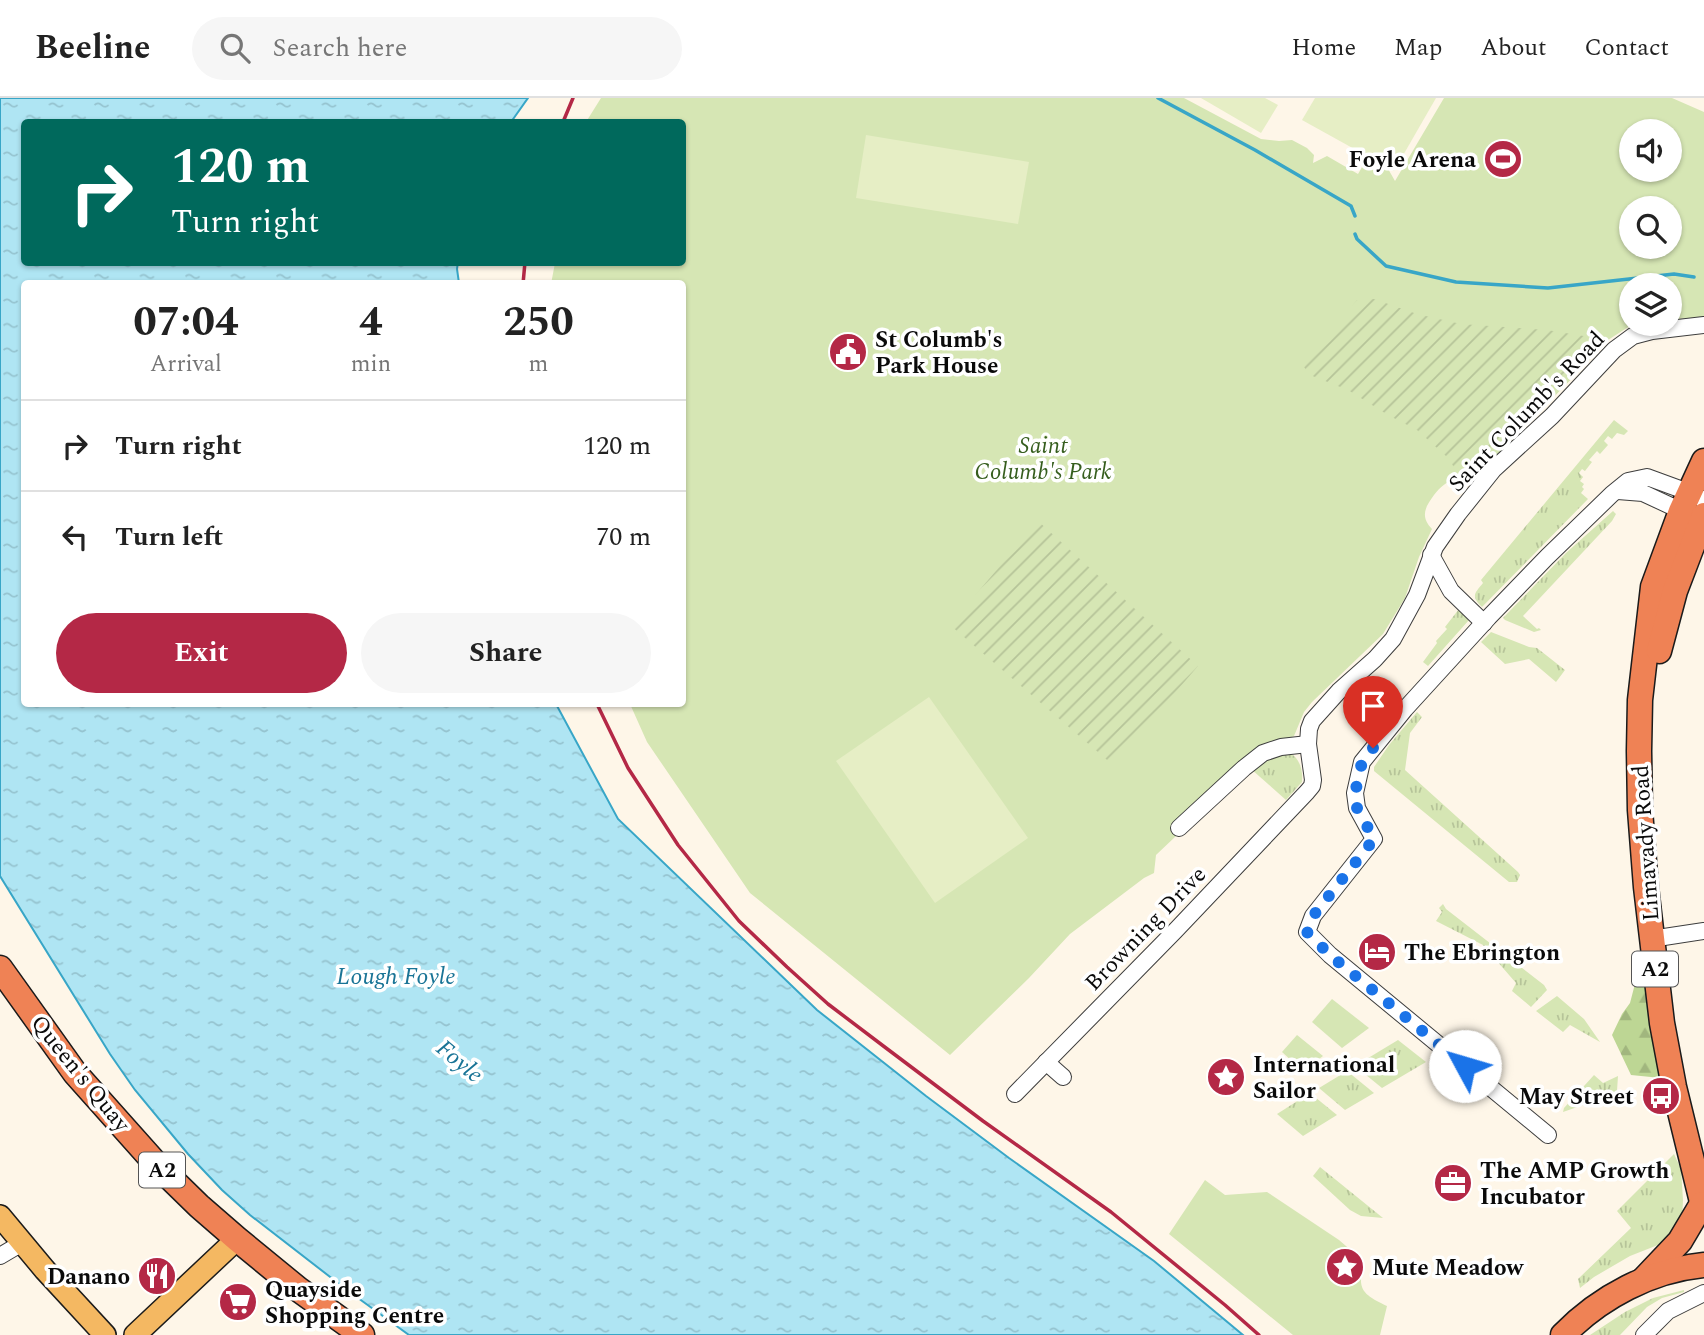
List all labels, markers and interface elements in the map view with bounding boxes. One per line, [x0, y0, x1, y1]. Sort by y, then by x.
search box [192, 17, 682, 80]
text: Beeline [35, 23, 150, 73]
text: Search here [272, 28, 407, 68]
icon: search [216, 29, 254, 67]
text: Home [1291, 30, 1356, 66]
text: Map [1394, 30, 1442, 66]
text: About [1480, 30, 1546, 66]
text: Contact [1584, 30, 1669, 66]
map controls [1619, 119, 1682, 336]
button: sound [1619, 119, 1682, 182]
text: 120 m [171, 130, 310, 205]
sports icon: Foyle Arena [1482, 138, 1524, 180]
place label: Foyle Arena [1349, 143, 1476, 178]
icon: right [56, 147, 147, 238]
button: search [1619, 196, 1682, 259]
text: Turn right [171, 198, 319, 247]
button: layers [1619, 273, 1682, 336]
text: 07:04 [133, 291, 239, 354]
text: 4 [359, 291, 383, 354]
text: 250 [503, 291, 574, 354]
place label: St Columb's Park House [875, 323, 1003, 384]
street label: Saint Columb's Road [1441, 323, 1614, 501]
public building icon: St Columb's Park House [827, 331, 869, 373]
text: Arrival [150, 347, 222, 382]
text: min [351, 347, 391, 382]
text: m [529, 347, 548, 382]
text: Turn right [115, 426, 242, 466]
text: 120 m [583, 426, 651, 466]
icon: right [56, 427, 94, 465]
park label: Saint Columb's Park [974, 429, 1112, 490]
text: Turn left [115, 517, 223, 557]
text: 70 m [596, 517, 651, 557]
icon: left [56, 518, 94, 556]
button: Exit [56, 613, 347, 693]
button: Share [361, 613, 651, 693]
pin [1343, 676, 1403, 748]
icon: arrive [1354, 687, 1392, 725]
street label: Limavady Road [1624, 764, 1669, 922]
street label: Browning Drive [1077, 858, 1215, 1000]
hotel icon: The Ebrington [1356, 931, 1398, 973]
place label: The Ebrington [1404, 936, 1560, 971]
road number: A2 [1632, 952, 1678, 986]
water label: Lough Foyle [336, 959, 456, 995]
street label: Queen's Quay [21, 1008, 139, 1141]
position arrow [1428, 1029, 1502, 1103]
water label: Foyle [428, 1031, 491, 1092]
place label: International Sailor [1253, 1048, 1395, 1109]
place icon: International Sailor [1205, 1056, 1247, 1098]
bus stop icon: May Street [1640, 1075, 1682, 1117]
place label: May Street [1519, 1080, 1634, 1115]
road number: A2 [139, 1152, 185, 1188]
place label: The AMP Growth Incubator [1480, 1154, 1670, 1215]
office icon: The AMP Growth Incubator [1432, 1162, 1474, 1204]
place icon: Mute Meadow [1324, 1246, 1366, 1288]
place label: Mute Meadow [1372, 1251, 1525, 1286]
restaurant icon: Danano [136, 1255, 178, 1297]
place label: Danano [47, 1260, 130, 1295]
place label: Quayside Shopping Centre [265, 1273, 444, 1334]
supermarket icon: Quayside Shopping Centre [217, 1281, 259, 1323]

